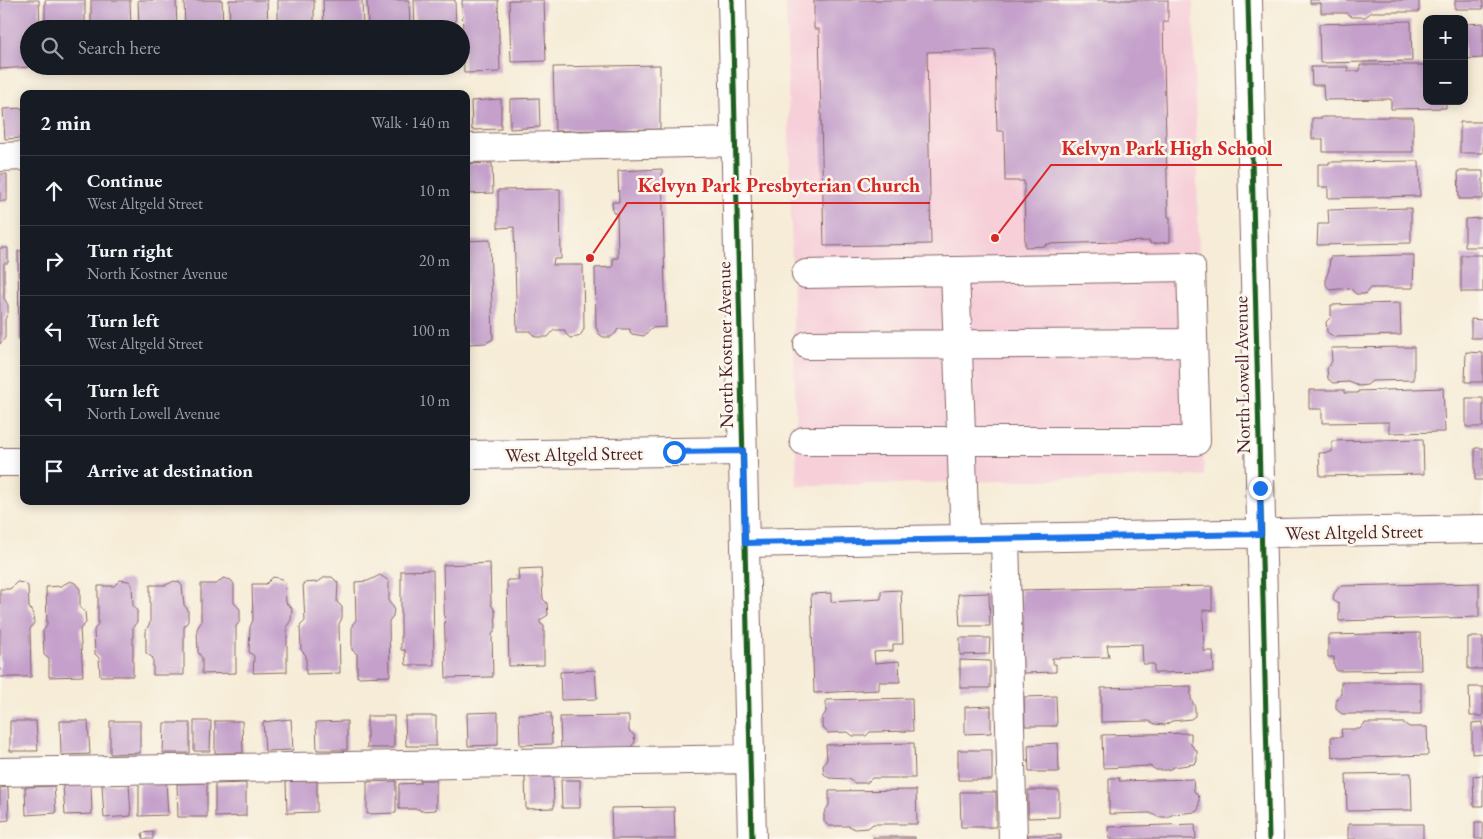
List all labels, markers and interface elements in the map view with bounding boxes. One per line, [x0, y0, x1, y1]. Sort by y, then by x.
map controls [1423, 15, 1468, 105]
button: + [1423, 15, 1468, 60]
search box [20, 20, 470, 75]
icon: search [38, 34, 66, 62]
text: Search here [78, 35, 160, 60]
button: − [1423, 60, 1468, 105]
text: 2 min [40, 109, 91, 136]
text: Walk · 140 m [371, 112, 450, 133]
callout: Kelvyn Park High School [1051, 130, 1282, 165]
text: Kelvyn Park High School [1062, 135, 1273, 161]
text: Continue [87, 168, 162, 193]
callout: Kelvyn Park Presbyterian Church [627, 168, 930, 203]
text: Kelvyn Park Presbyterian Church [638, 172, 920, 198]
icon: ahead [40, 177, 68, 205]
text: 10 m [419, 180, 450, 201]
text: West Altgeld Street [87, 193, 203, 214]
text: Turn right [87, 238, 173, 263]
icon: right [40, 247, 68, 275]
text: 20 m [419, 250, 450, 271]
street label: North Kostner Avenue [711, 261, 739, 429]
text: North Kostner Avenue [87, 263, 228, 284]
street label: North Lowell Avenue [1228, 296, 1256, 454]
text: Turn left [87, 308, 159, 333]
icon: left [40, 317, 68, 345]
text: 100 m [411, 320, 450, 341]
text: West Altgeld Street [87, 333, 203, 354]
text: Turn left [87, 378, 159, 403]
icon: left [40, 387, 68, 415]
text: 10 m [419, 390, 450, 411]
text: North Lowell Avenue [87, 403, 220, 424]
street label: West Altgeld Street [505, 440, 643, 468]
route start [663, 441, 686, 464]
icon: arrive [40, 457, 68, 485]
text: Arrive at destination [87, 458, 253, 483]
route end [1249, 477, 1272, 500]
street label: West Altgeld Street [1285, 518, 1423, 546]

